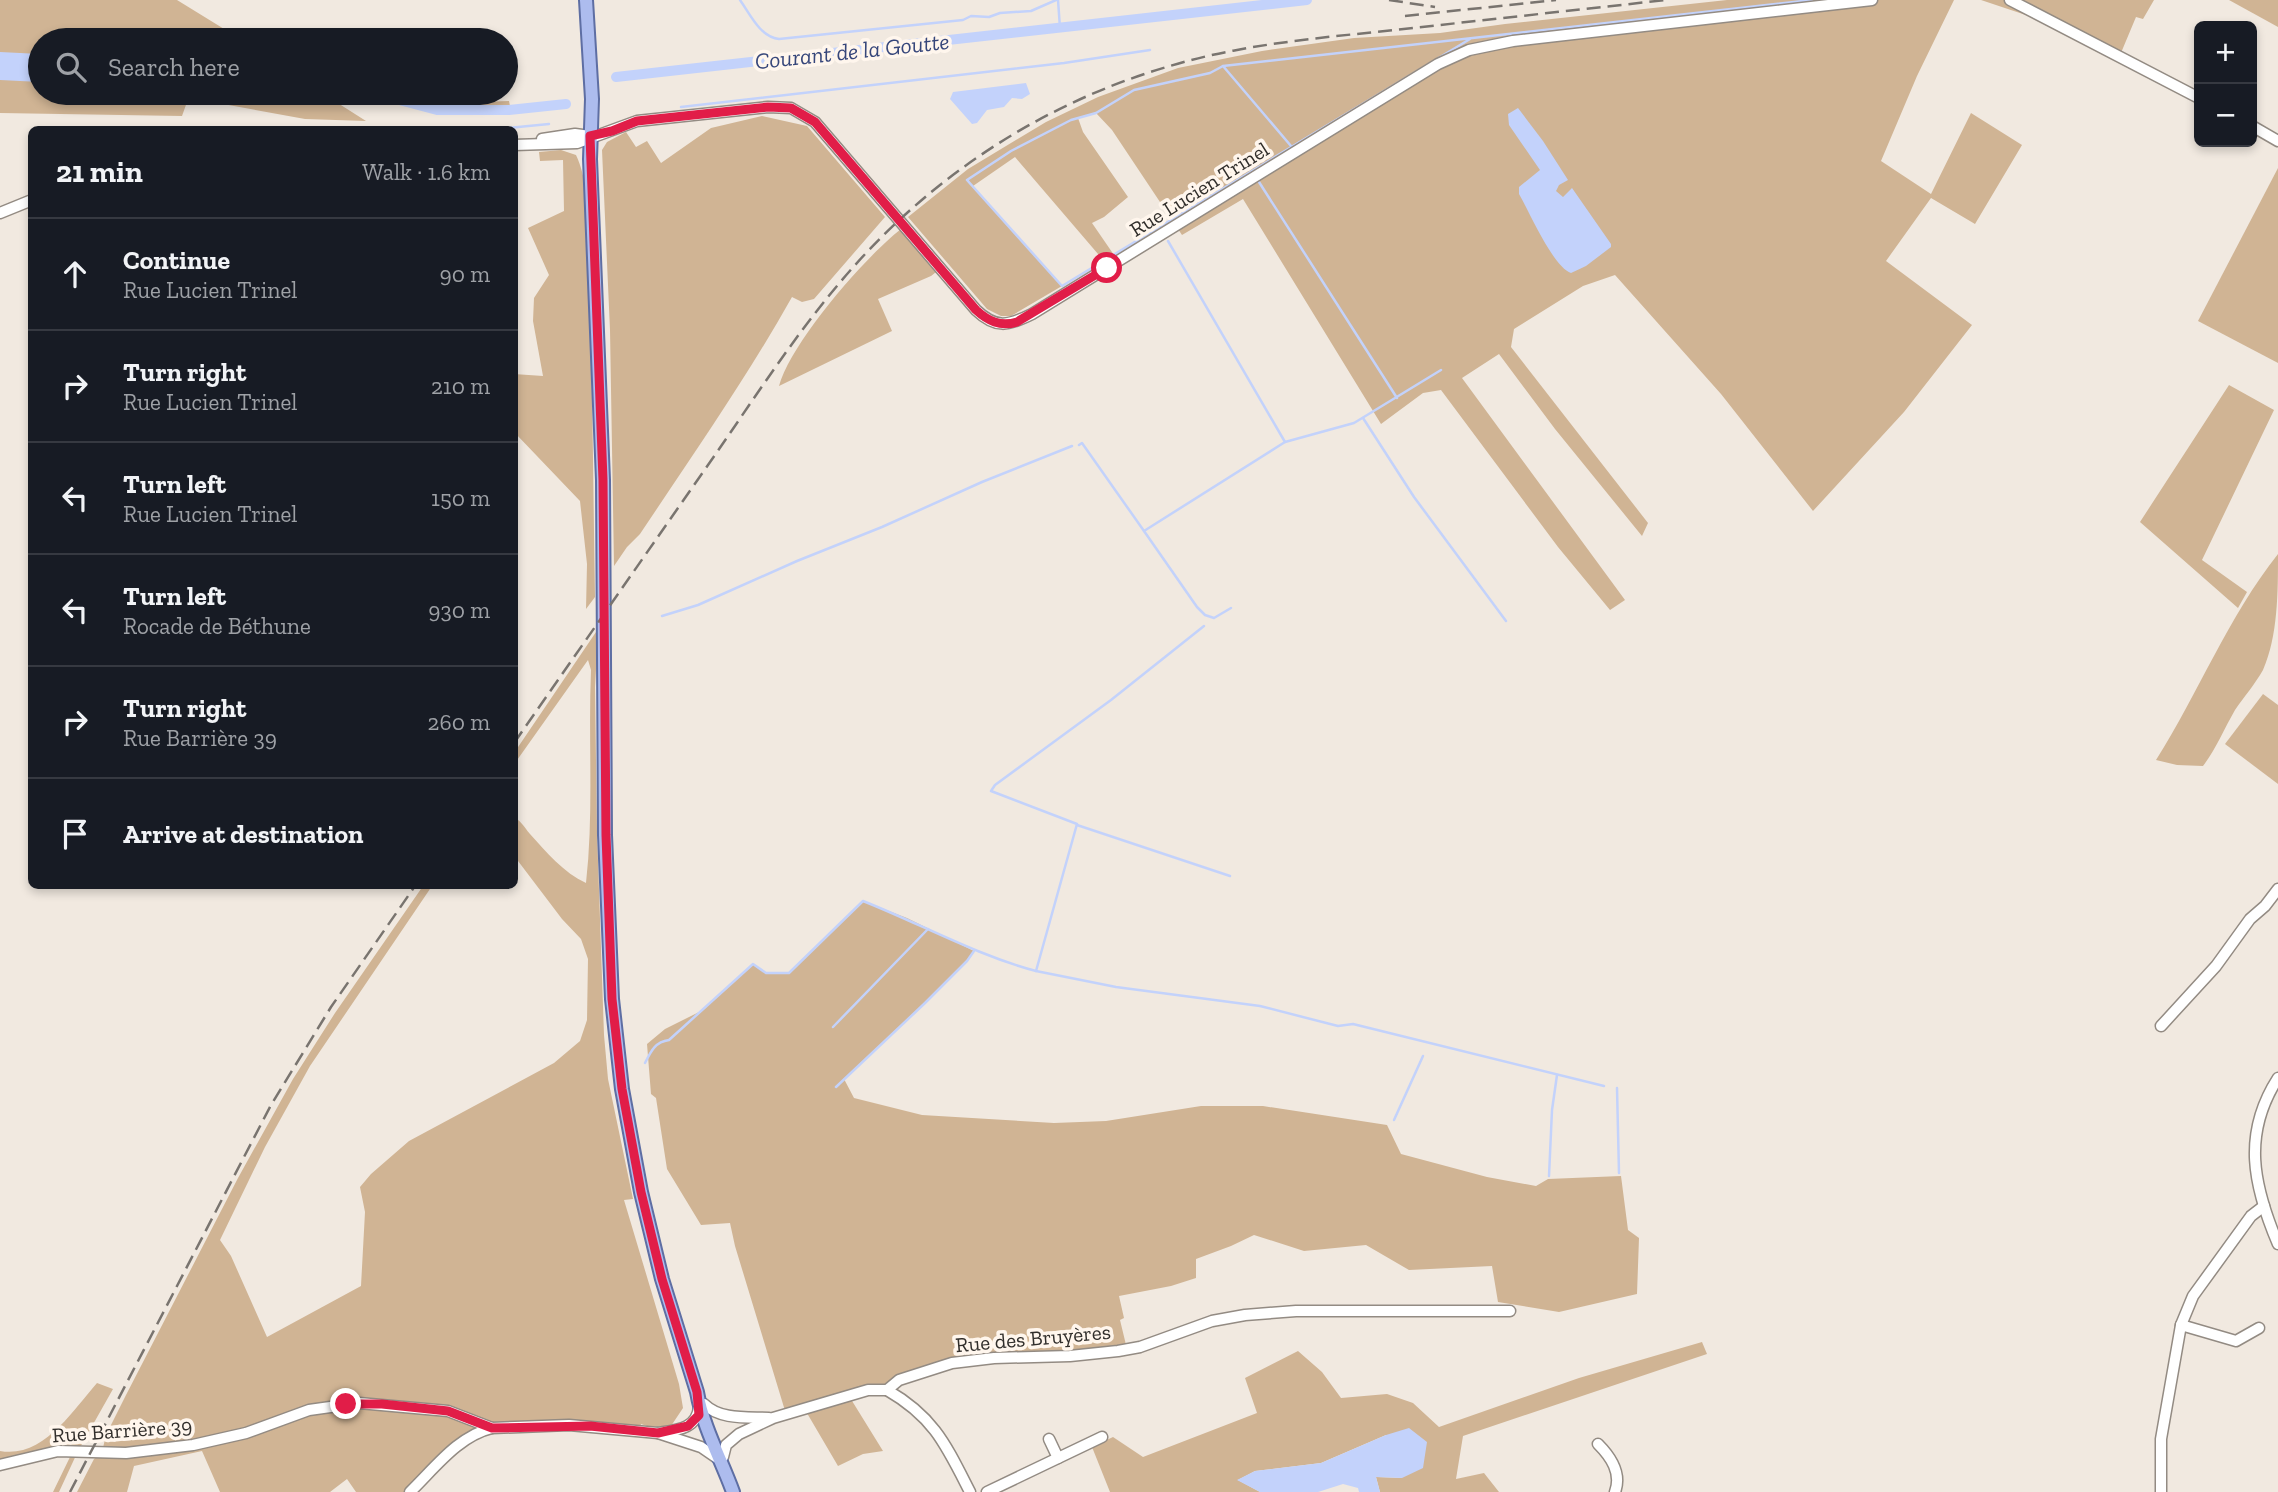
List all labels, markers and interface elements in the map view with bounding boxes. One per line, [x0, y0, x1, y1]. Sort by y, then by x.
map controls [2194, 21, 2257, 147]
button: + [2194, 21, 2257, 84]
water label: Courant de la Goutte [753, 27, 951, 75]
search box [28, 28, 518, 105]
icon: search [52, 48, 90, 86]
text: Search here [108, 51, 240, 83]
button: − [2194, 84, 2257, 147]
street label: Rue Lucien Trinel [1125, 136, 1273, 242]
text: 21 min [56, 154, 143, 190]
text: Walk · 1.6 km [362, 158, 490, 186]
text: Continue [123, 244, 230, 276]
route start [1091, 252, 1122, 283]
icon: ahead [56, 255, 94, 293]
text: 90 m [439, 260, 490, 288]
text: Rue Lucien Trinel [123, 276, 297, 304]
text: Turn right [123, 356, 246, 388]
icon: right [56, 367, 94, 405]
text: 210 m [431, 372, 490, 400]
text: Rue Lucien Trinel [123, 388, 297, 416]
text: Turn left [123, 468, 226, 500]
icon: left [56, 479, 94, 517]
text: 150 m [431, 484, 490, 512]
text: Rue Lucien Trinel [123, 500, 297, 528]
text: Turn left [123, 580, 226, 612]
icon: left [56, 591, 94, 629]
text: 930 m [428, 596, 490, 624]
text: Rocade de Béthune [123, 612, 311, 640]
text: Turn right [123, 692, 246, 724]
icon: right [56, 703, 94, 741]
text: 260 m [428, 708, 490, 736]
text: Rue Barrière 39 [123, 724, 277, 752]
icon: arrive [56, 815, 94, 853]
text: Arrive at destination [123, 818, 363, 850]
street label: Rue des Bruyères [954, 1319, 1112, 1357]
route end [330, 1388, 361, 1419]
street label: Rue Barrière 39 [51, 1413, 193, 1447]

